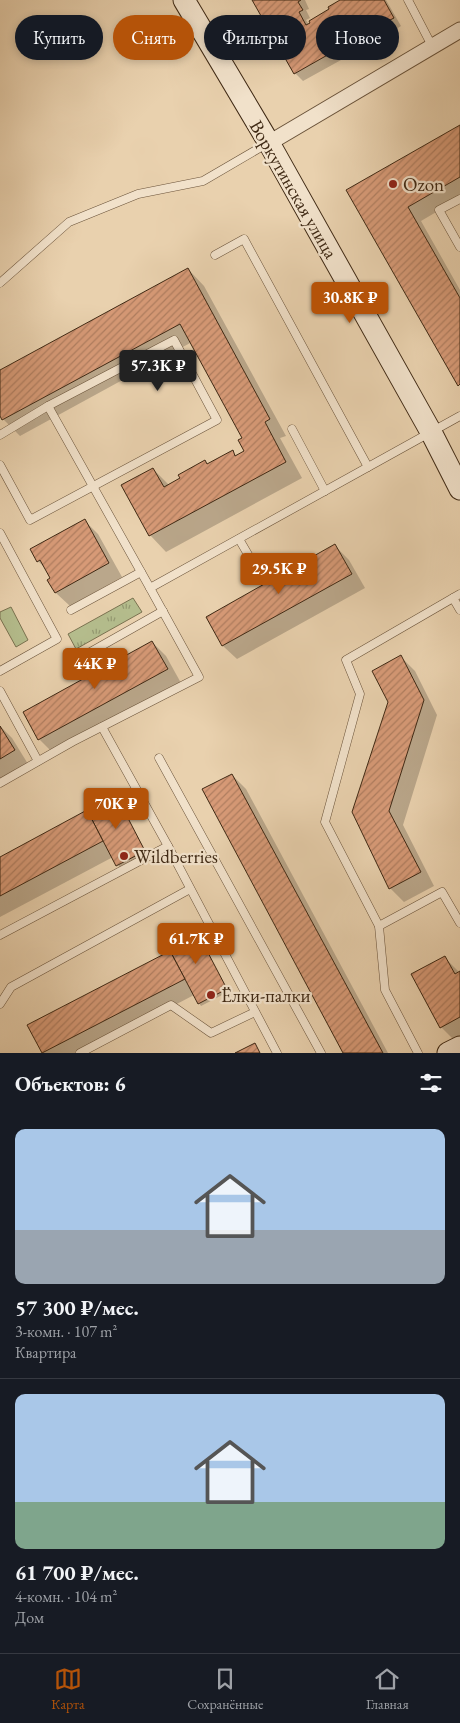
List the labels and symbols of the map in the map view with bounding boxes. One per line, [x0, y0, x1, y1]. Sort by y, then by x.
street label: Воркутинская улица [244, 115, 344, 263]
place label: Ozon [403, 172, 444, 197]
marker: Ozon [387, 178, 399, 190]
pin: 30.8K ₽ [304, 282, 396, 324]
pin: 57.3K ₽ [112, 350, 204, 392]
pin: 29.5K ₽ [233, 552, 325, 595]
pin: 44K ₽ [60, 648, 130, 690]
pin: 70K ₽ [81, 788, 151, 830]
place label: Wildberries [134, 844, 218, 869]
marker: Wildberries [118, 850, 130, 862]
pin: 61.7K ₽ [150, 922, 242, 965]
place label: Ёлки-палки [221, 983, 311, 1008]
marker: Ёлки-палки [205, 989, 217, 1001]

